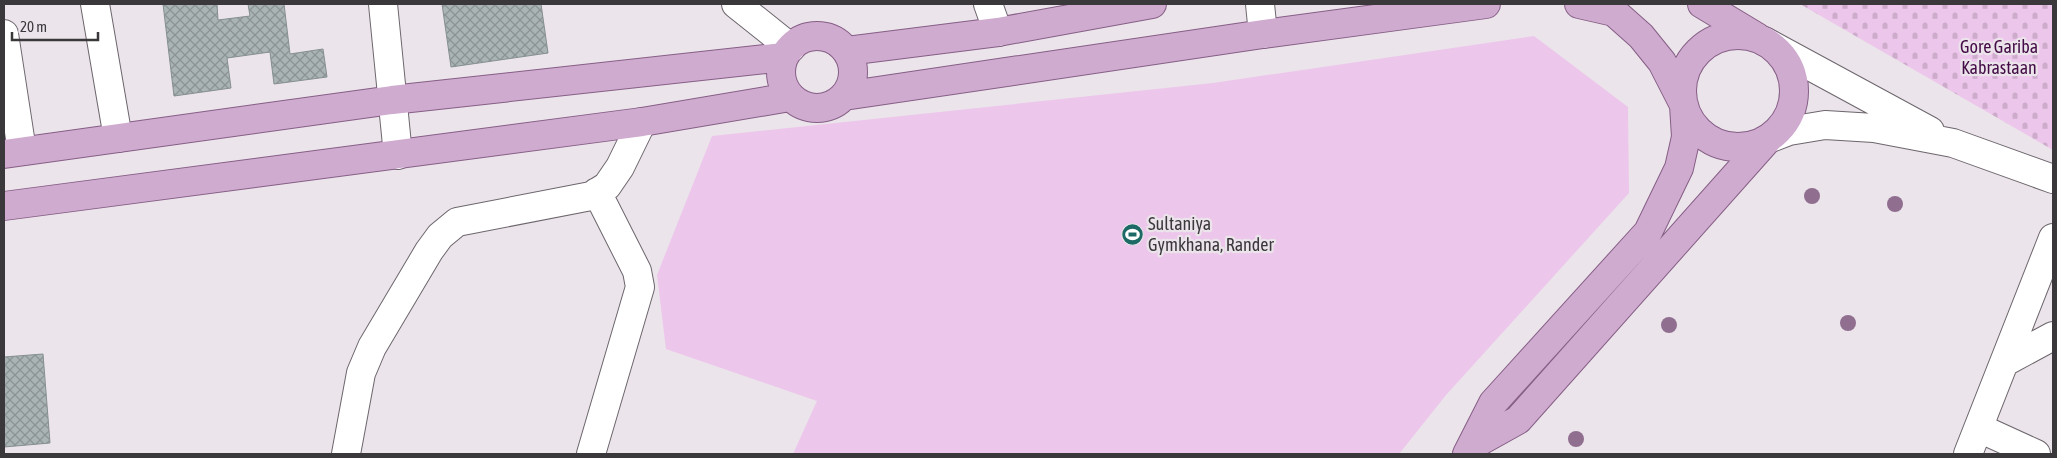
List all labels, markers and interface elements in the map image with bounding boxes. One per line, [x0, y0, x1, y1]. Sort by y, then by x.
scale bar [12, 10, 99, 42]
text: 20 m [20, 18, 47, 35]
park label: Gore Gariba Kabrastaan [1960, 36, 2038, 78]
place label: Sultaniya Gymkhana, Rander [1148, 213, 1275, 255]
sports icon: Sultaniya Gymkhana, Rander [1120, 222, 1144, 246]

